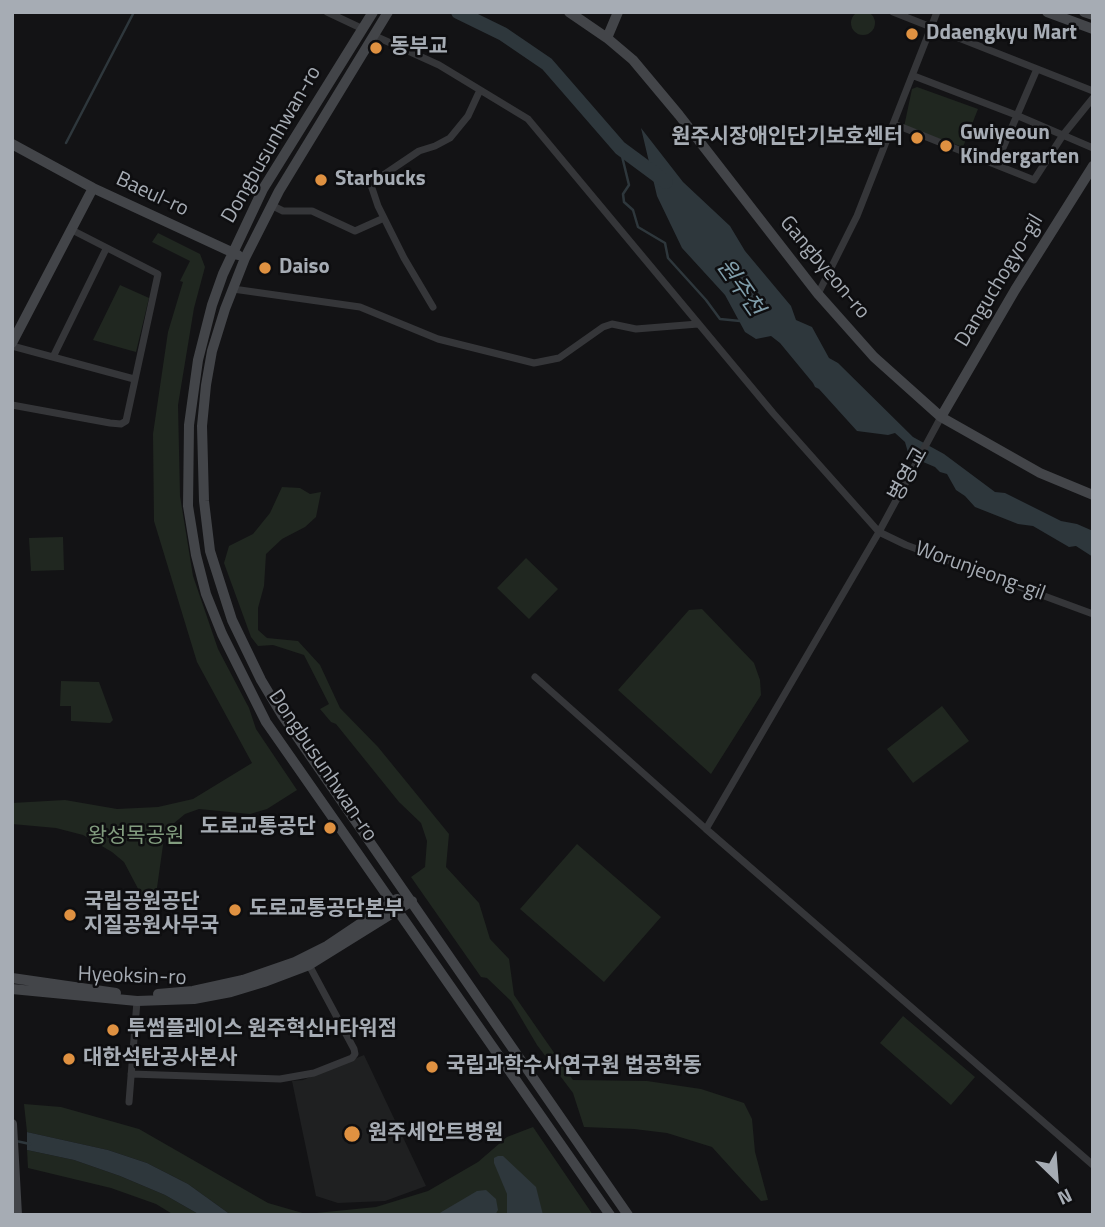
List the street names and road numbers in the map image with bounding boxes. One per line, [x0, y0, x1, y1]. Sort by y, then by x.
street label: Dongbusunhwan-ro [217, 62, 327, 228]
street label: Baeul-ro [112, 167, 192, 223]
street label: Danguchogyo-gil [951, 210, 1049, 352]
street label: Gangbyeon-ro [774, 211, 874, 325]
street label: 병영교 [884, 444, 934, 506]
street label: Worunjeong-gil [912, 537, 1048, 607]
street label: Dongbusunhwan-ro [262, 685, 382, 847]
street label: Hyeoksin-ro [77, 963, 187, 991]

